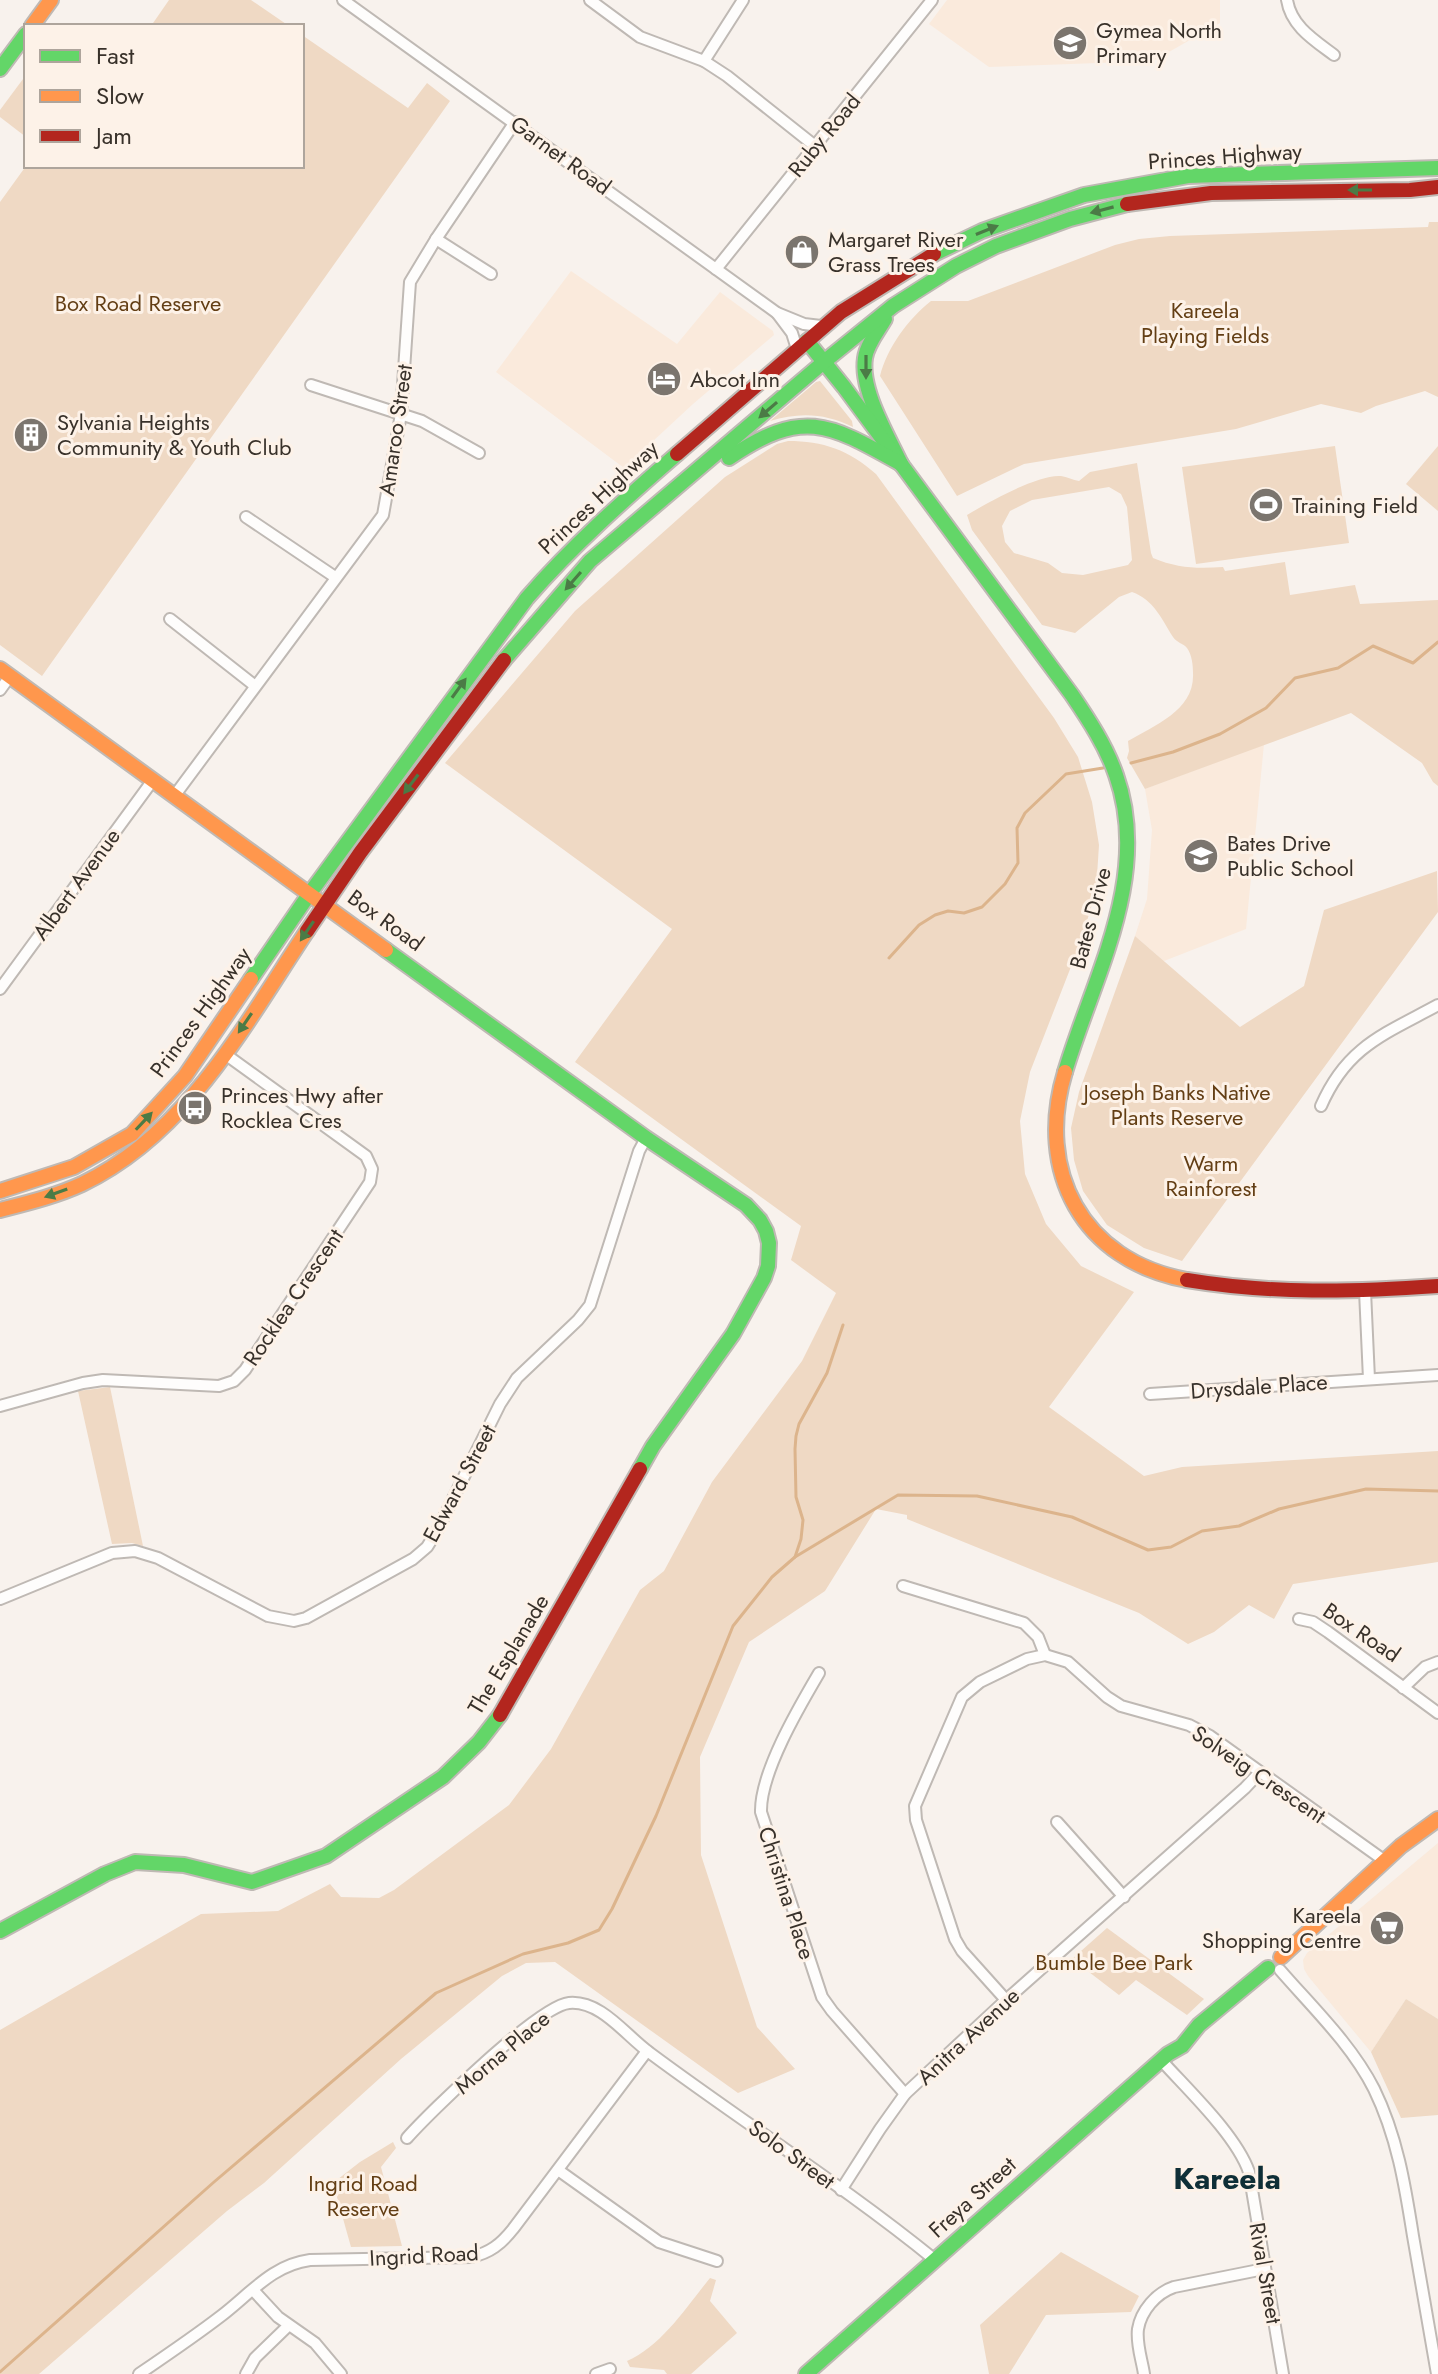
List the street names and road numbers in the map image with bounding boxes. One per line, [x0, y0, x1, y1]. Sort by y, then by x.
street label: Ruby Road [780, 86, 868, 184]
street label: Garnet Road [504, 108, 618, 202]
street label: Princes Highway [1147, 135, 1303, 177]
street label: Amaroo Street [370, 361, 420, 498]
street label: Princes Highway [531, 432, 666, 561]
street label: Albert Avenue [24, 821, 128, 947]
street label: Bates Drive [1061, 864, 1119, 972]
street label: Box Road [341, 881, 431, 959]
street label: Princes Highway [142, 940, 258, 1084]
street label: Rocklea Crescent [235, 1221, 351, 1372]
street label: Drysdale Place [1189, 1365, 1329, 1407]
street label: Edward Street [415, 1418, 504, 1548]
street label: The Esplanade [460, 1588, 556, 1720]
street label: Box Road [1317, 1594, 1407, 1670]
street label: Solveig Crescent [1185, 1717, 1333, 1831]
street label: Christina Place [750, 1822, 824, 1964]
street label: Anitra Avenue [909, 1980, 1027, 2092]
street label: Morna Place [447, 2003, 557, 2101]
street label: Solo Street [742, 2112, 843, 2197]
street label: Freya Street [921, 2148, 1023, 2245]
street label: Rival Street [1241, 2220, 1291, 2327]
street label: Ingrid Road [369, 2236, 479, 2274]

